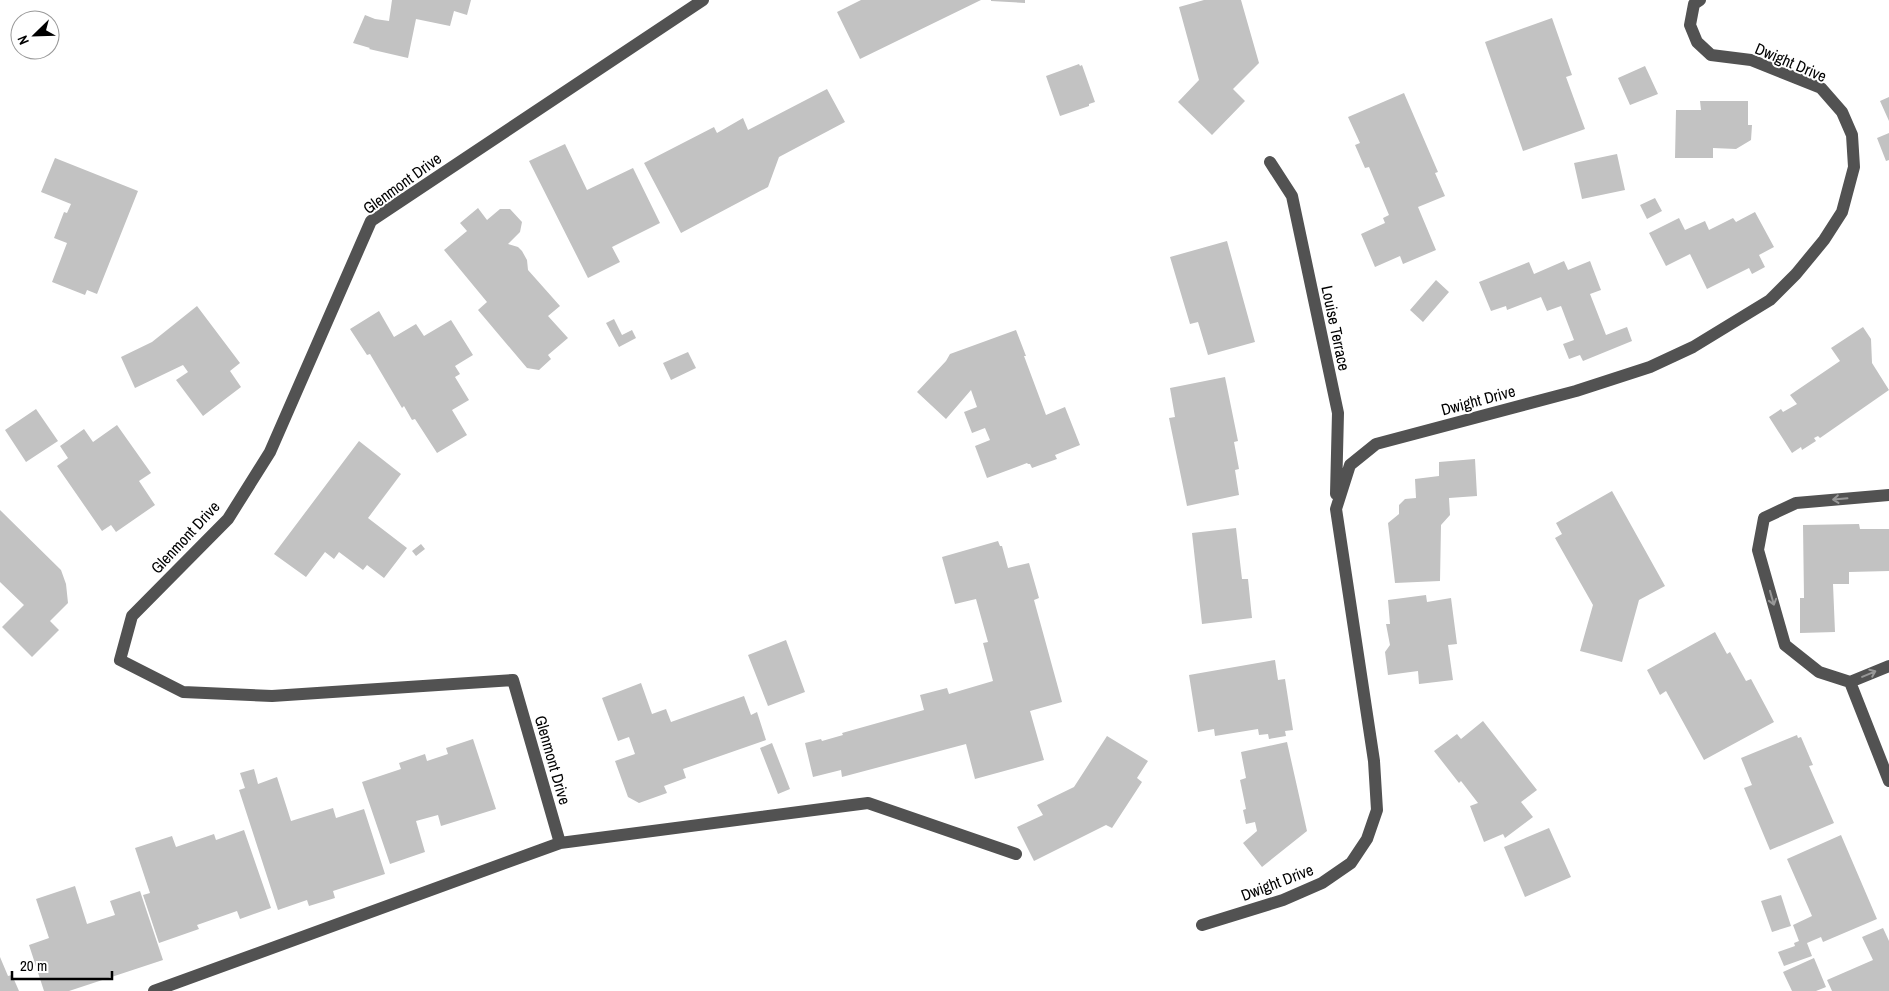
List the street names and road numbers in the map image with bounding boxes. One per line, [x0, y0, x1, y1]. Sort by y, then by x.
street label: Dwight Drive [1752, 37, 1830, 87]
street label: Glenmont Drive [358, 147, 446, 219]
street label: Louise Terrace [1316, 283, 1356, 373]
street label: Dwight Drive [1439, 380, 1517, 420]
street label: Glenmont Drive [146, 496, 224, 578]
street label: Glenmont Drive [530, 713, 576, 807]
street label: Dwight Drive [1238, 858, 1316, 906]

